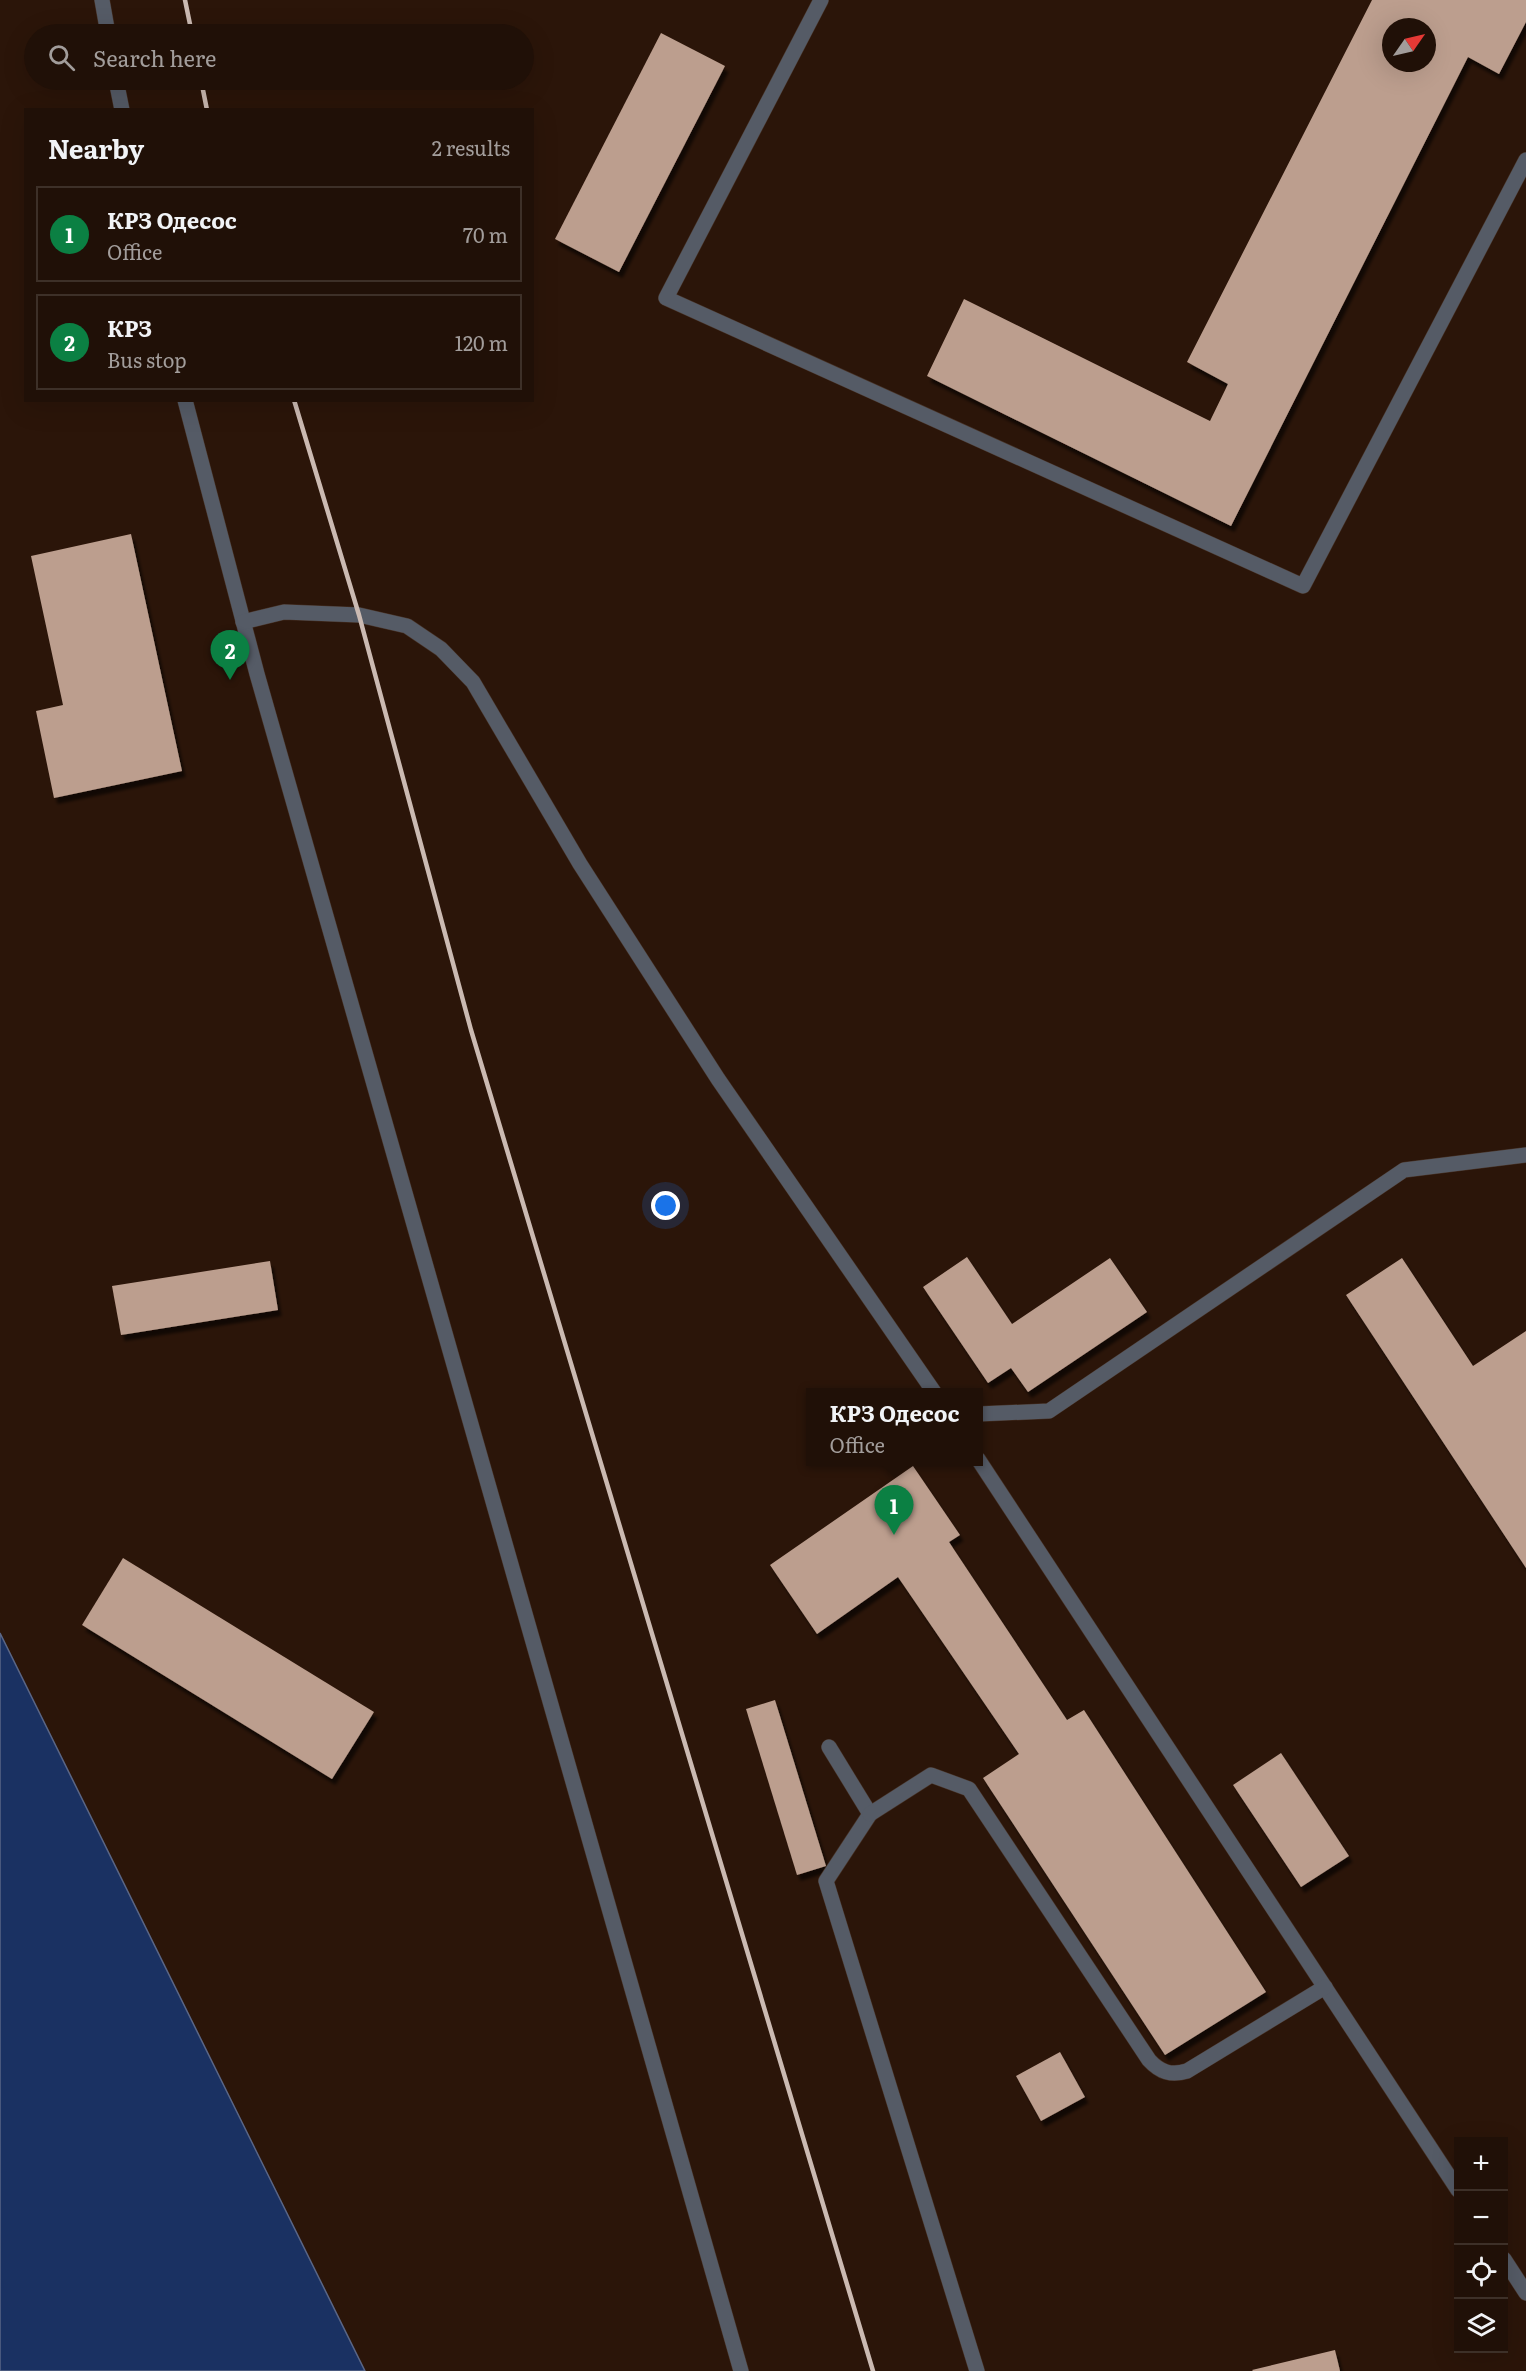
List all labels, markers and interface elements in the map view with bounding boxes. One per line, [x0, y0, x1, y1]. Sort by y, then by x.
north arrow [1382, 18, 1436, 72]
search box [24, 24, 534, 90]
icon: search [45, 41, 78, 74]
text: Search here [93, 41, 216, 74]
text: Nearby [48, 128, 144, 167]
text: 2 results [432, 132, 510, 162]
text: КРЗ Одесос [107, 203, 237, 236]
text: 1 [65, 219, 74, 249]
text: 70 m [463, 219, 508, 249]
text: Office [107, 236, 162, 266]
text: КРЗ [107, 311, 152, 344]
text: 2 [64, 327, 75, 357]
text: 120 m [455, 327, 508, 357]
text: Bus stop [107, 344, 187, 374]
pin: 2 [210, 630, 250, 680]
your location [651, 1191, 680, 1220]
popup [806, 1388, 983, 1466]
text: КРЗ Одесос [830, 1396, 959, 1429]
text: Office [830, 1429, 885, 1459]
pin: 1 [874, 1486, 914, 1535]
map controls [1454, 2137, 1508, 2353]
button: + [1454, 2137, 1508, 2191]
button: − [1454, 2191, 1508, 2245]
button: locate [1454, 2245, 1508, 2299]
button: layers [1454, 2299, 1508, 2353]

